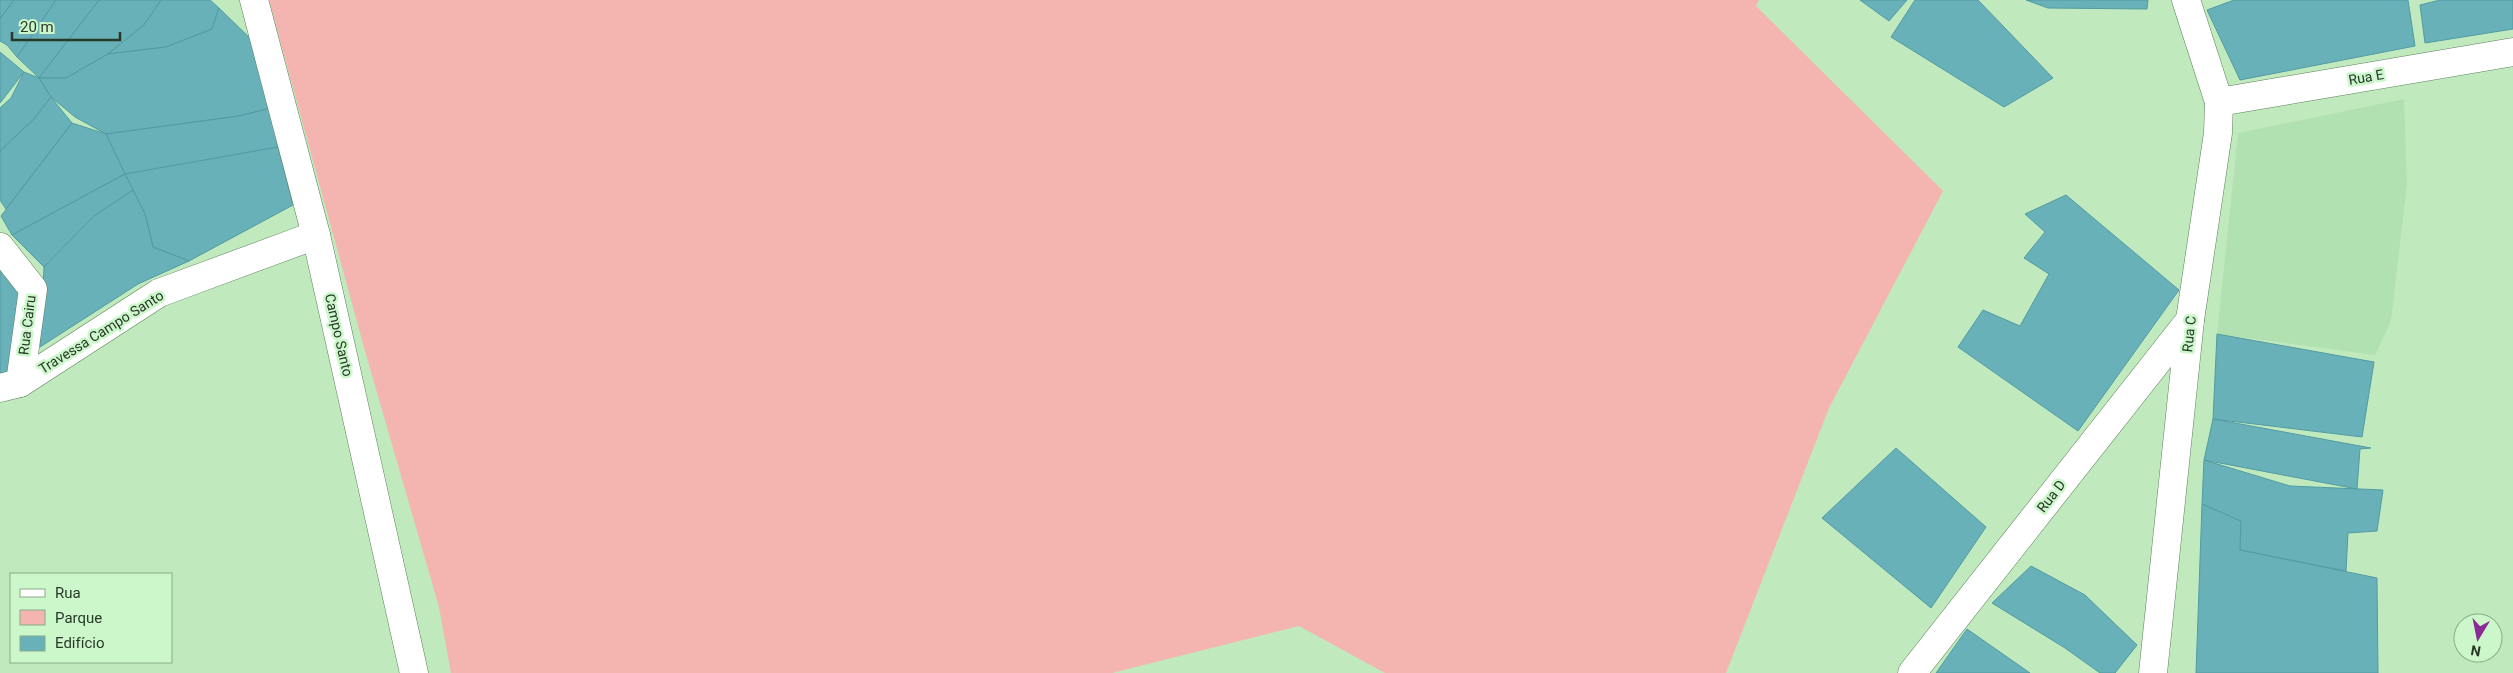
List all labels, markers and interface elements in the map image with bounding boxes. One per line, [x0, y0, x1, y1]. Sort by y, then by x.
scale bar [12, 10, 120, 42]
text: 20 m [20, 18, 54, 36]
street label: Rua E [2347, 66, 2385, 88]
street label: Travessa Campo Santo [36, 287, 166, 377]
street label: Campo Santo [322, 292, 356, 378]
street label: Rua Cairu [15, 294, 39, 356]
street label: Rua C [2179, 315, 2199, 353]
street label: Rua D [2033, 477, 2069, 515]
legend [10, 573, 172, 663]
text: Rua [55, 584, 81, 602]
text: Parque [55, 609, 102, 627]
north arrow [2453, 613, 2503, 663]
text: Edifício [55, 634, 104, 652]
text: N [2469, 642, 2482, 660]

